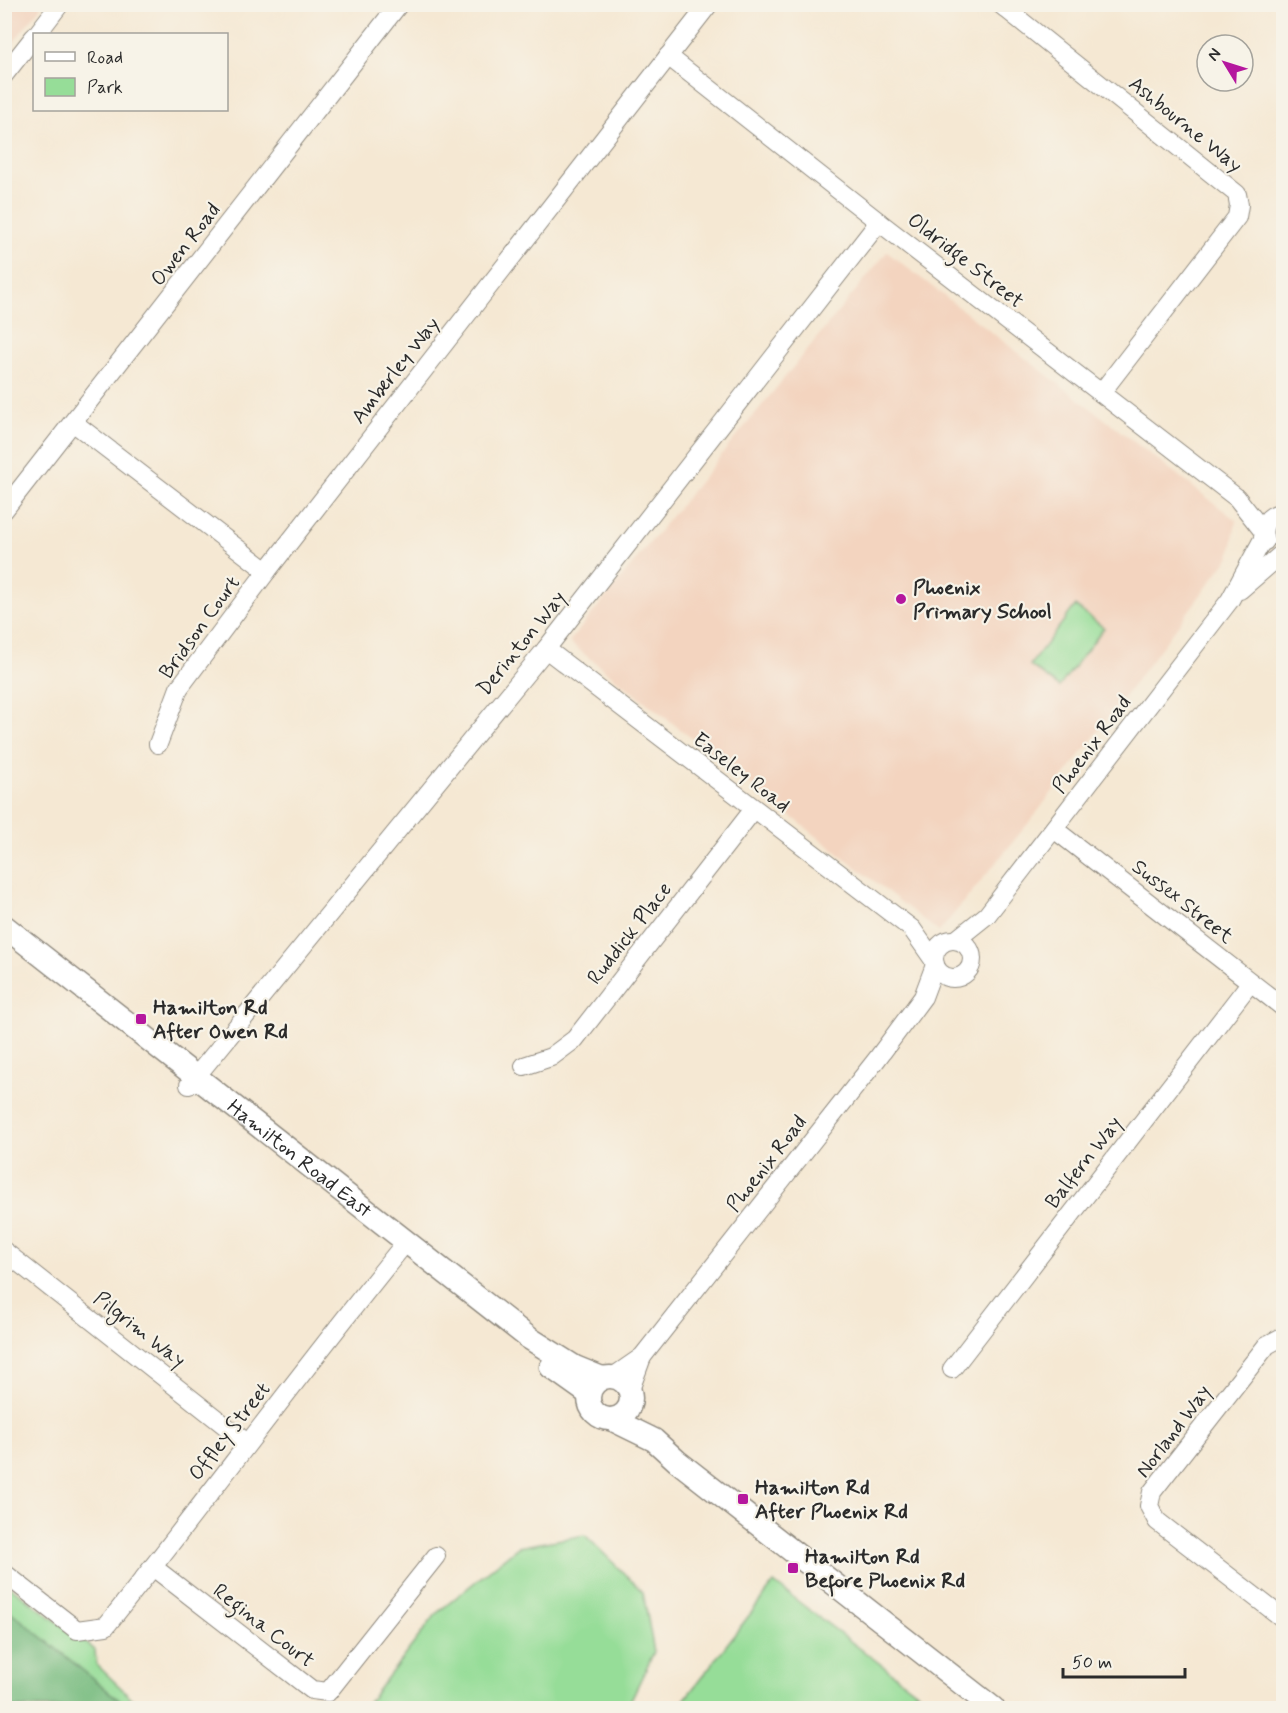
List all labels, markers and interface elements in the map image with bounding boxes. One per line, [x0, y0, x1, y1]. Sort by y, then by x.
legend [33, 33, 228, 111]
north arrow [1195, 33, 1255, 93]
text: N [1203, 44, 1226, 65]
text: Road [87, 46, 123, 70]
street label: Ashbourne Way [1122, 70, 1248, 179]
text: Park [87, 76, 123, 100]
street label: Owen Road [144, 197, 227, 292]
street label: Oldridge Street [900, 206, 1030, 317]
street label: Amberley Way [345, 311, 446, 430]
street label: Bridson Court [153, 570, 247, 685]
place label: Phoenix Primary School [913, 574, 1052, 626]
street label: Derinton Way [471, 585, 573, 702]
marker: Phoenix Primary School [894, 592, 908, 606]
street label: Phoenix Road [1046, 690, 1138, 799]
street label: Easeley Road [687, 726, 796, 820]
street label: Sussex Street [1126, 853, 1240, 951]
street label: Ruddick Place [581, 877, 679, 991]
place label: Hamilton Rd After Owen Rd [153, 994, 288, 1046]
marker: Hamilton Rd After Owen Rd [134, 1012, 148, 1026]
street label: Hamilton Road East [221, 1093, 378, 1225]
street label: Phoenix Road [720, 1109, 814, 1218]
street label: Balfern Way [1039, 1111, 1129, 1215]
street label: Pilgrim Way [87, 1285, 191, 1375]
street label: Offley Street [182, 1376, 277, 1487]
street label: Norland Way [1130, 1379, 1218, 1484]
place label: Hamilton Rd After Phoenix Rd [755, 1474, 908, 1526]
marker: Hamilton Rd After Phoenix Rd [736, 1492, 750, 1506]
place label: Hamilton Rd Before Phoenix Rd [805, 1543, 965, 1597]
marker: Hamilton Rd Before Phoenix Rd [786, 1561, 800, 1575]
street label: Regina Court [206, 1577, 320, 1676]
scale bar [1063, 1641, 1184, 1679]
text: 50 m [1072, 1651, 1112, 1675]

